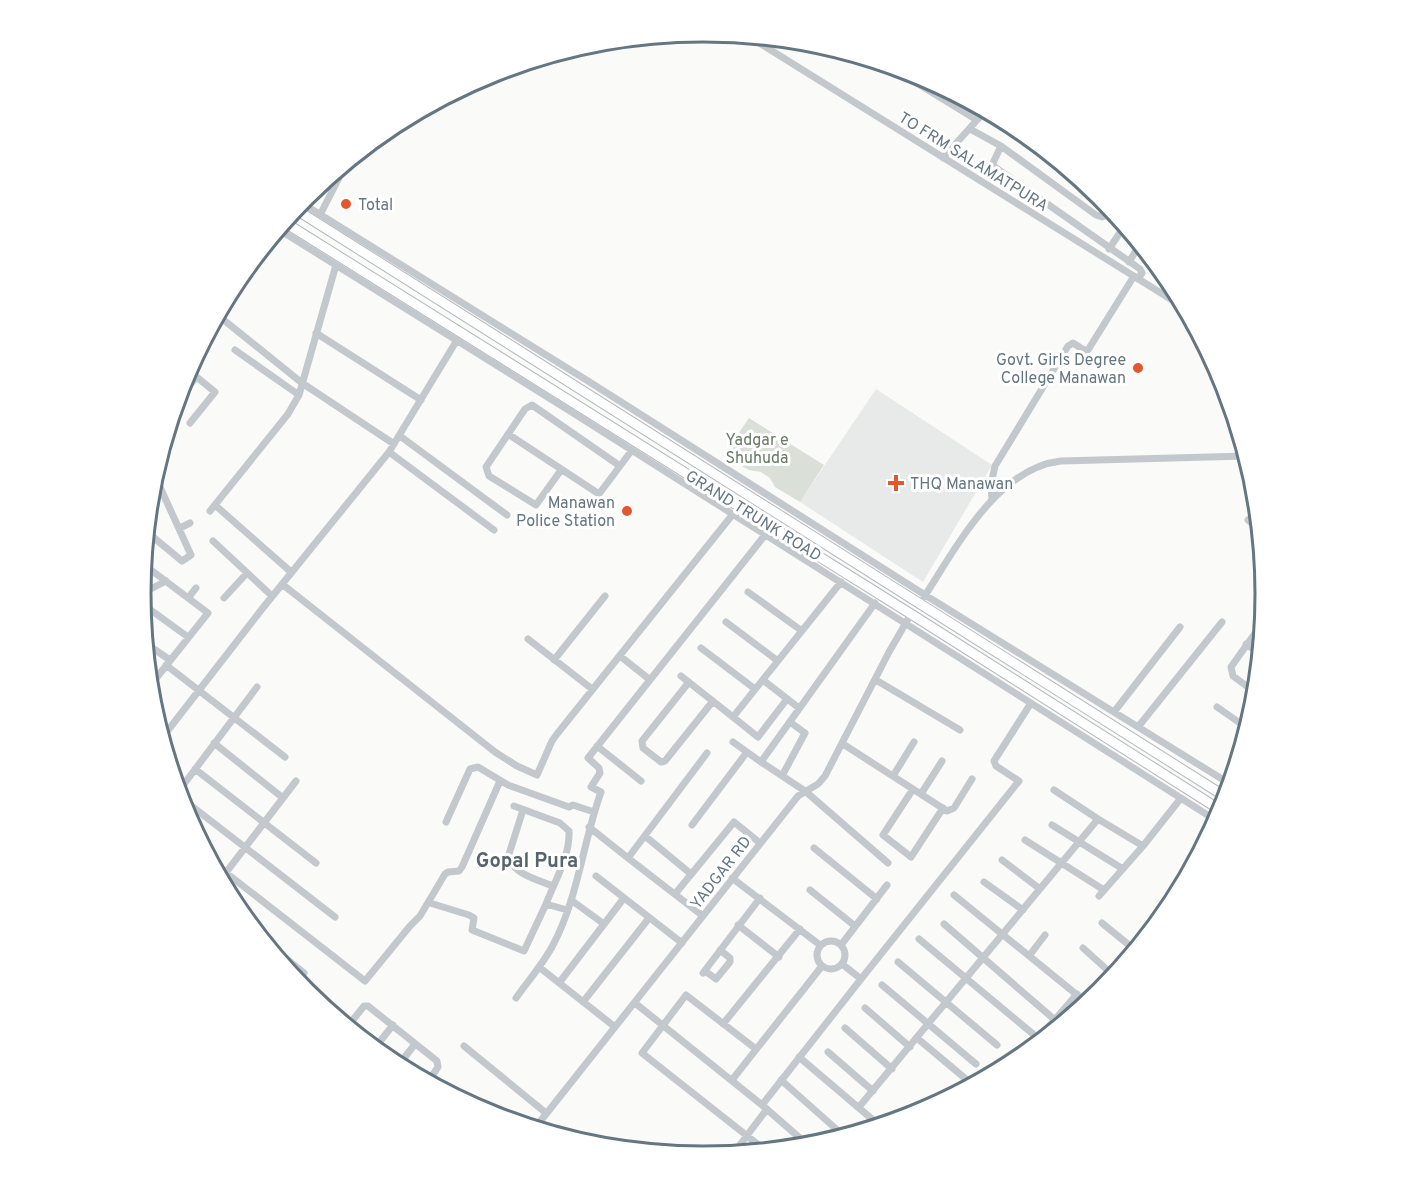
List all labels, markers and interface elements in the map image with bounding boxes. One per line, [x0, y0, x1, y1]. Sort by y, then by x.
street label: TO FRM SALAMATPURA [894, 108, 1052, 217]
place label: Total [358, 196, 393, 216]
marker: Total [339, 197, 353, 211]
place label: Govt. Girls Degree College Manawan [996, 351, 1126, 389]
marker: Govt. Girls Degree College Manawan [1131, 361, 1145, 375]
park label: Yadgar e Shuhuda [725, 431, 789, 469]
street label: GRAND TRUNK ROAD [681, 467, 825, 567]
marker: THQ Manawan [887, 474, 905, 492]
place label: THQ Manawan [910, 475, 1013, 495]
place label: Manawan Police Station [516, 494, 615, 532]
marker: Manawan Police Station [620, 504, 634, 518]
street label: YADGAR RD [687, 833, 756, 914]
district label: Gopal Pura [476, 849, 578, 875]

